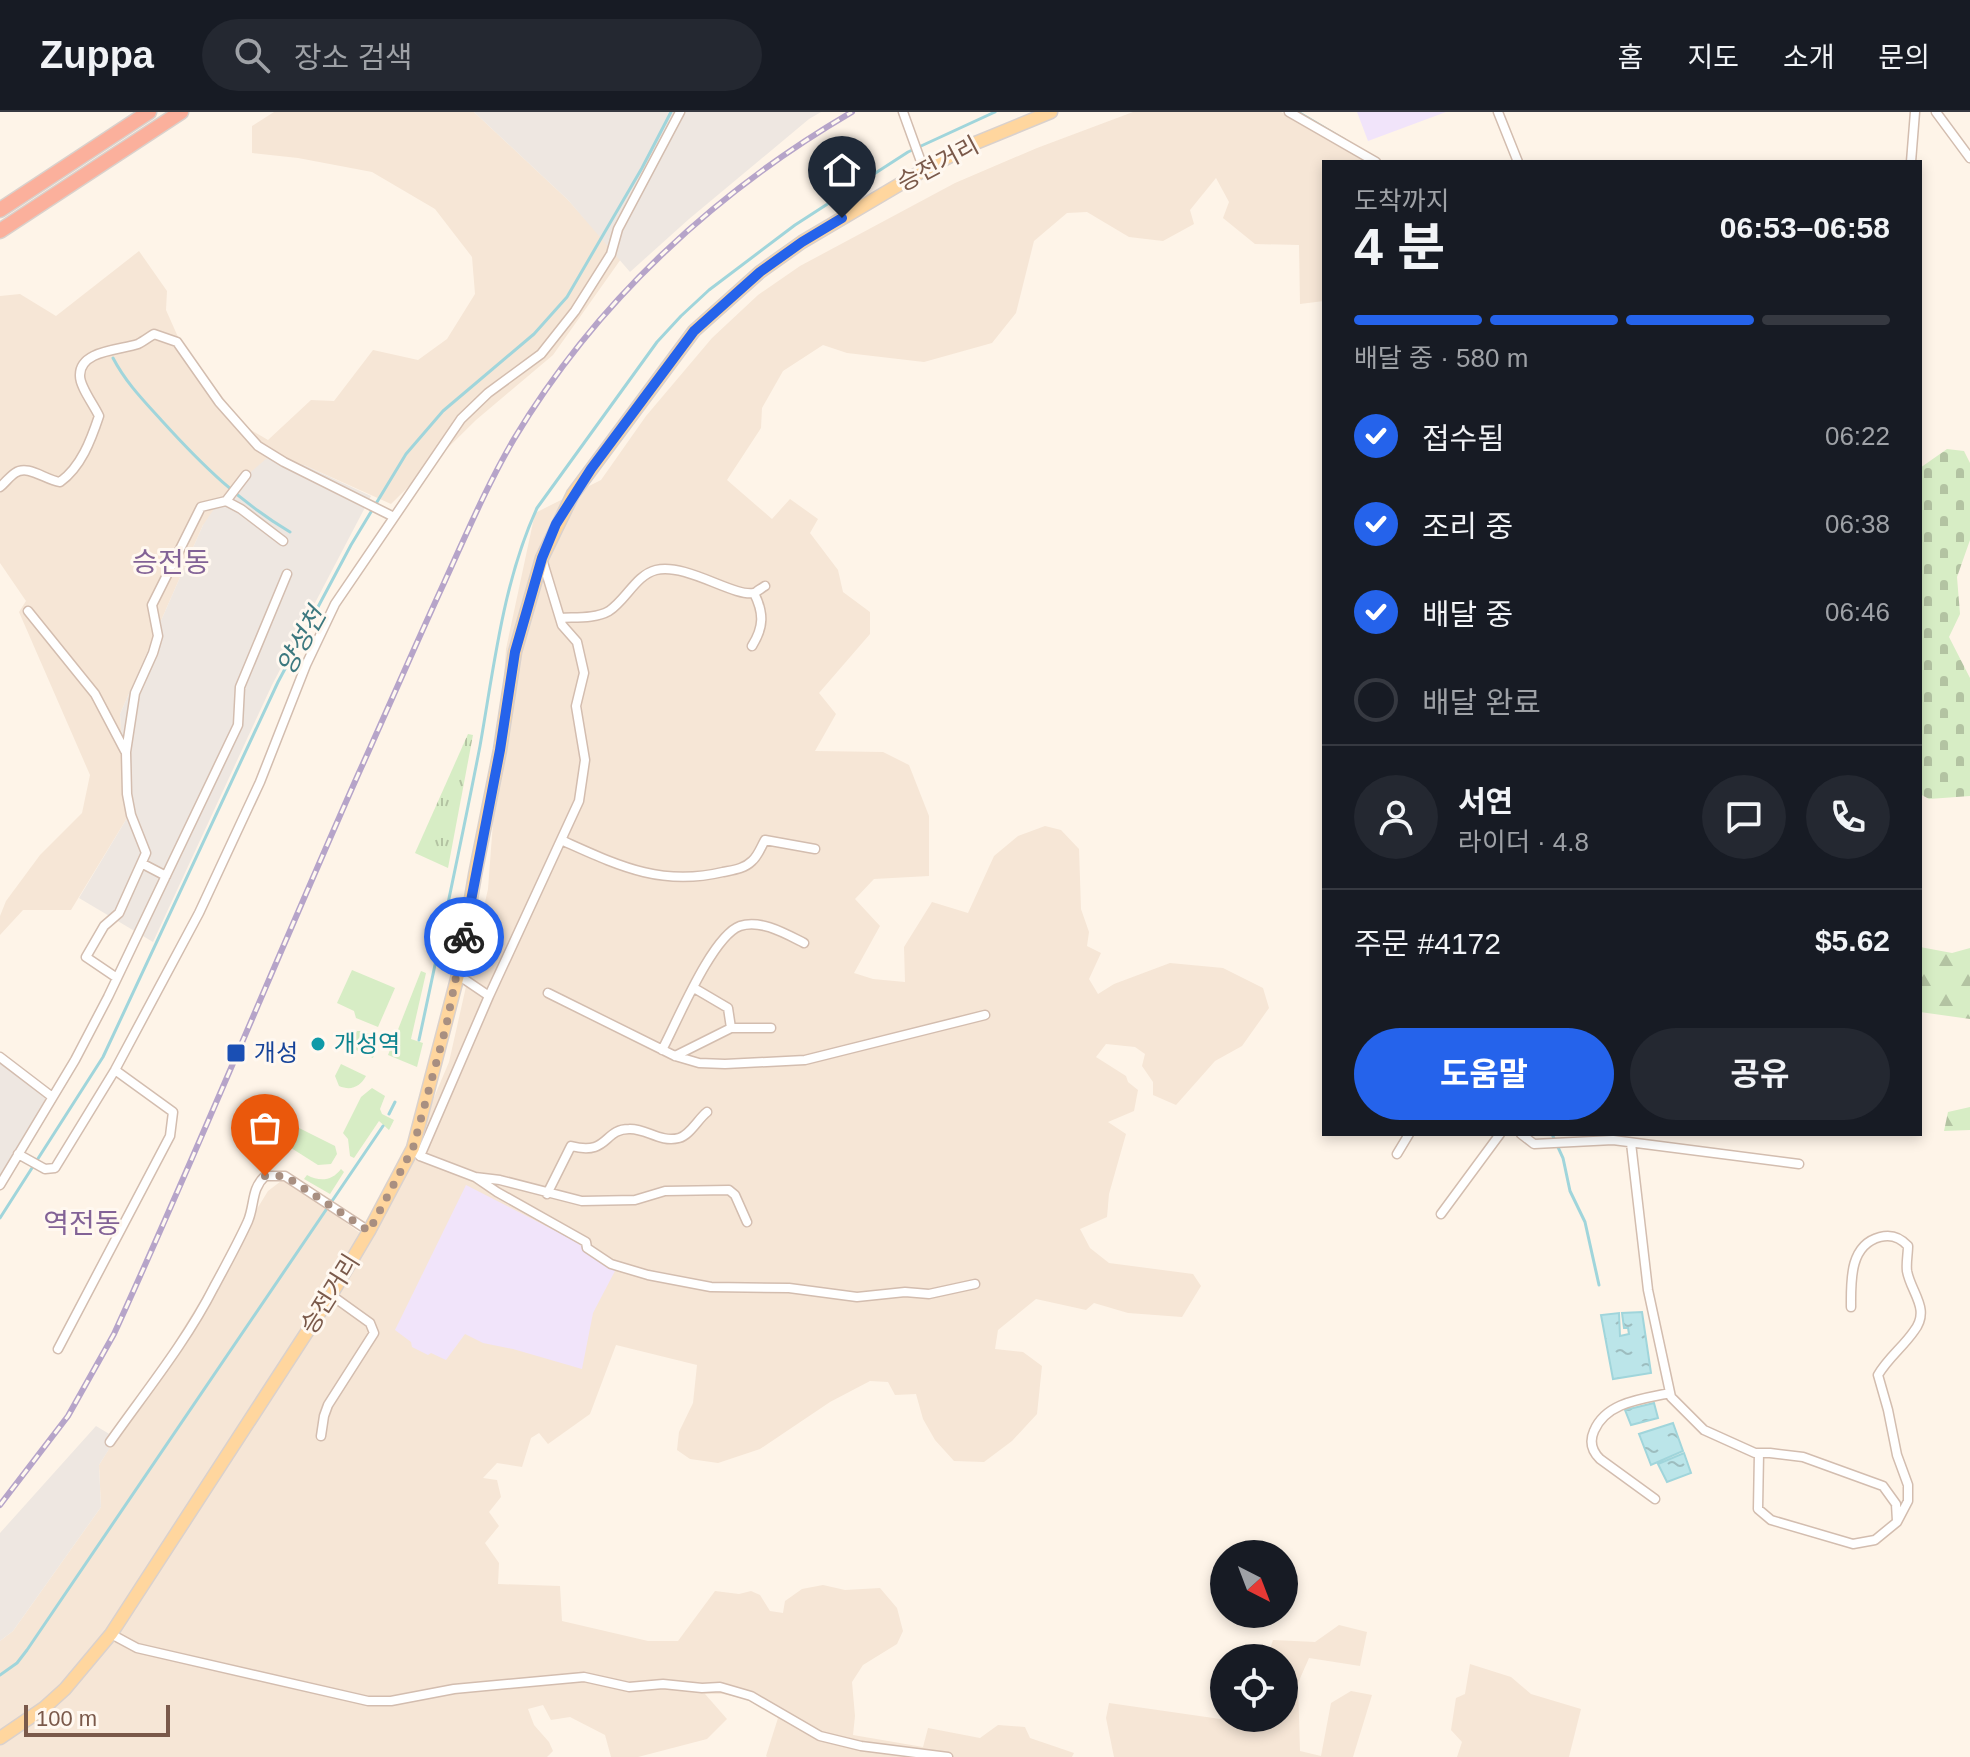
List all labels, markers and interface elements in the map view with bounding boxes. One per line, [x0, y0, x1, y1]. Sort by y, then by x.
search box [202, 19, 762, 91]
icon: search [230, 33, 274, 77]
text: Zuppa [40, 34, 154, 76]
text: 장소 검색 [294, 41, 413, 74]
text: 홈 [1618, 42, 1643, 73]
text: 지도 [1687, 42, 1739, 73]
text: 소개 [1783, 42, 1834, 73]
text: 문의 [1878, 42, 1930, 73]
street label: 승전거리 [892, 131, 983, 196]
pin [808, 136, 876, 218]
icon: home [820, 148, 864, 192]
text: 도착까지 [1354, 186, 1450, 216]
text: 06:53–06:58 [1720, 211, 1890, 244]
text: 4 분 [1354, 218, 1445, 276]
text: 배달 중 · 580 m [1354, 343, 1528, 373]
icon: check [1354, 414, 1398, 458]
text: 06:22 [1825, 421, 1890, 451]
text: 접수됨 [1422, 422, 1505, 455]
icon: check [1354, 502, 1398, 546]
text: 06:38 [1825, 509, 1890, 539]
text: 조리 중 [1422, 510, 1513, 543]
district label: 승전동 [132, 547, 210, 578]
icon: check [1354, 590, 1398, 634]
text: 06:46 [1825, 597, 1890, 627]
text: 배달 중 [1422, 598, 1513, 631]
water label: 양성천 [270, 600, 333, 680]
text: 배달 완료 [1422, 686, 1541, 719]
button: person [1354, 775, 1438, 859]
button: chat [1702, 775, 1786, 859]
button: phone [1806, 775, 1890, 859]
text: 서연 [1458, 785, 1513, 818]
text: 라이더 · 4.8 [1458, 827, 1589, 857]
courier [424, 897, 504, 977]
icon: bike [442, 915, 486, 959]
text: $5.62 [1815, 924, 1890, 957]
text: 주문 #4172 [1354, 927, 1501, 960]
button: 도움말 [1354, 1028, 1614, 1120]
button: 공유 [1630, 1028, 1890, 1120]
place label: 개성역 [334, 1030, 400, 1057]
marker: 개성역 [309, 1035, 327, 1053]
place label: 개성 [254, 1039, 298, 1066]
marker: 개성 [225, 1042, 247, 1064]
pin [231, 1094, 299, 1176]
icon: bag [243, 1106, 287, 1150]
district label: 역전동 [43, 1208, 121, 1239]
street label: 승전거리 [295, 1249, 364, 1338]
north arrow [1210, 1540, 1298, 1628]
map controls [1210, 1540, 1298, 1732]
button: locate [1210, 1644, 1298, 1732]
scale bar [24, 1701, 170, 1737]
text: 100 m [36, 1706, 97, 1731]

